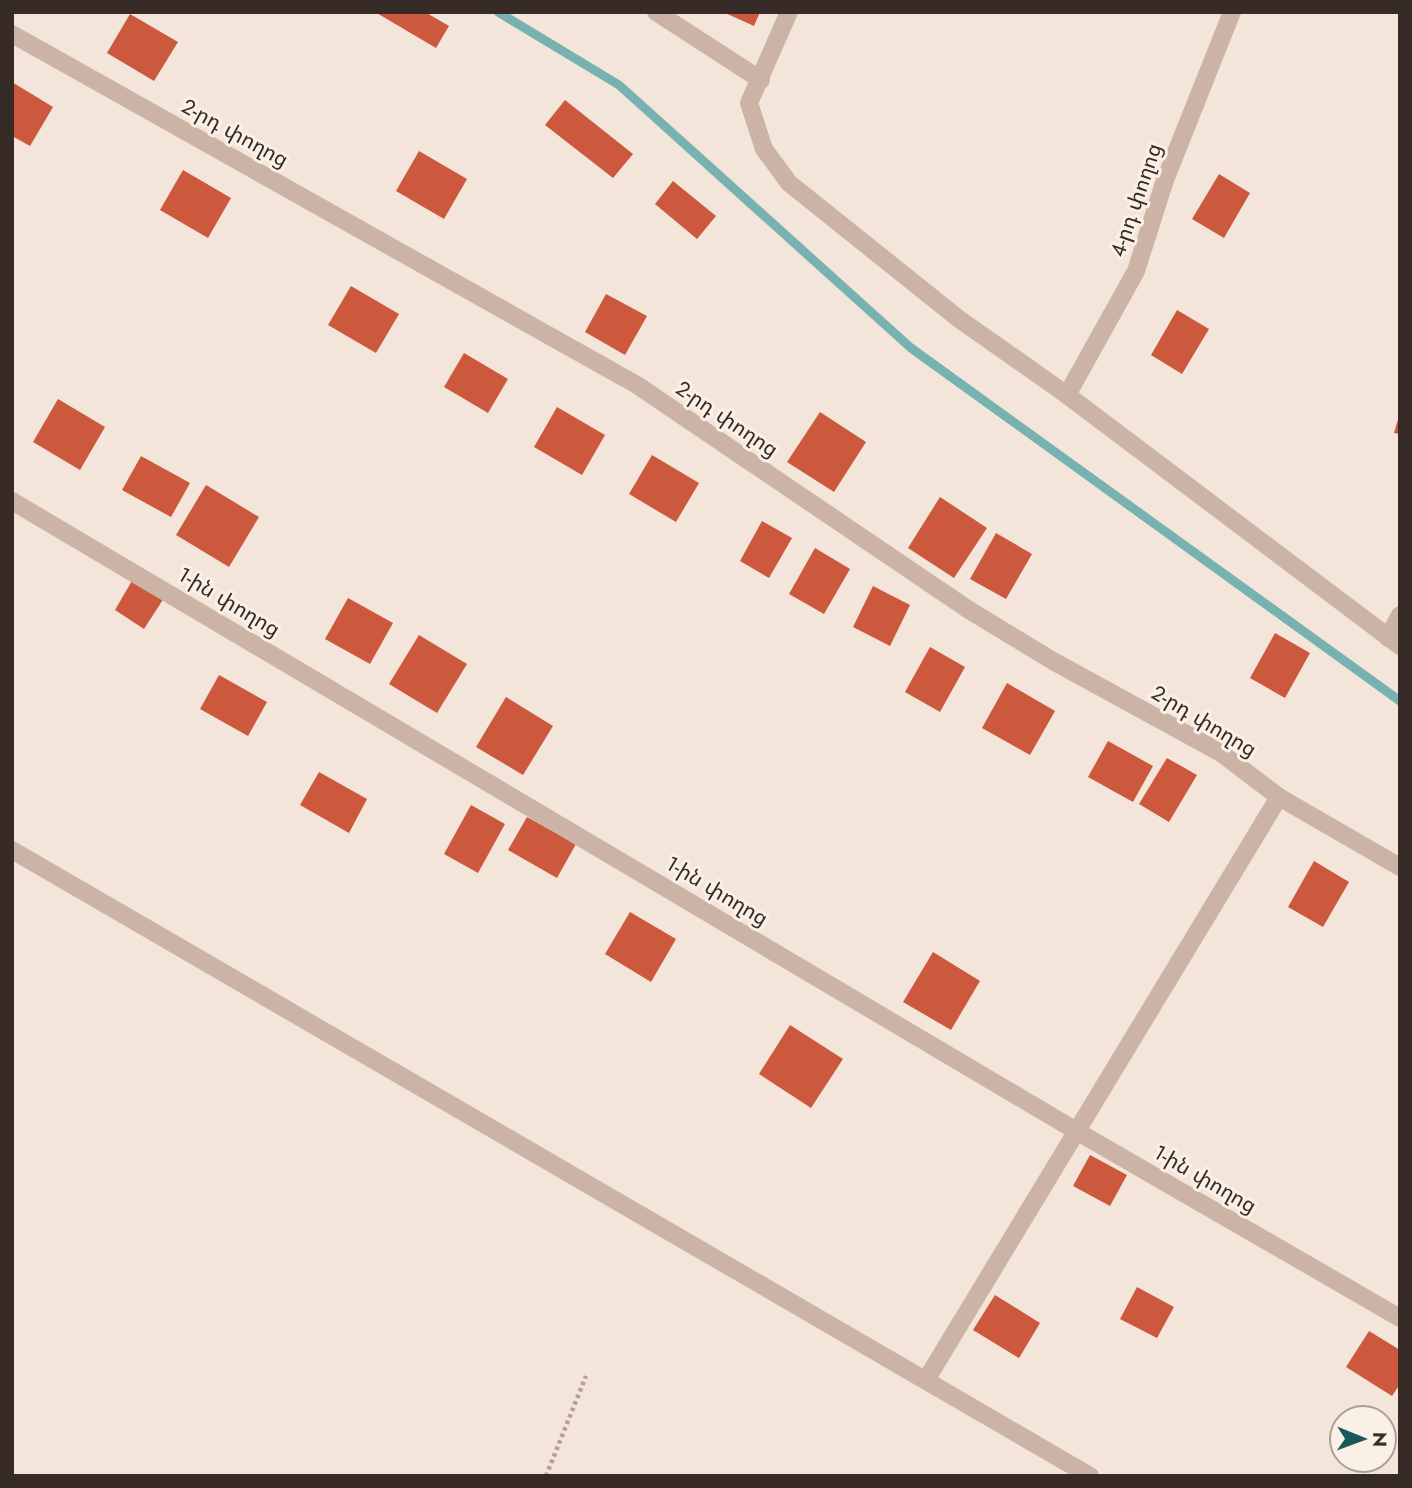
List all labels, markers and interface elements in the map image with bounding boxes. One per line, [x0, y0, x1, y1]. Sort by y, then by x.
street label: 2-րդ փողոց [176, 91, 294, 175]
street label: 4-րդ փողոց [1103, 139, 1169, 261]
street label: 2-րդ փողոց [670, 374, 784, 464]
street label: 1-ին փողոց [172, 560, 286, 644]
street label: 2-րդ փողոց [1146, 678, 1262, 764]
street label: 1-ին փողոց [660, 849, 774, 933]
street label: 1-ին փողոց [1148, 1137, 1262, 1221]
north arrow [1328, 1404, 1398, 1474]
text: N [1366, 1432, 1393, 1447]

